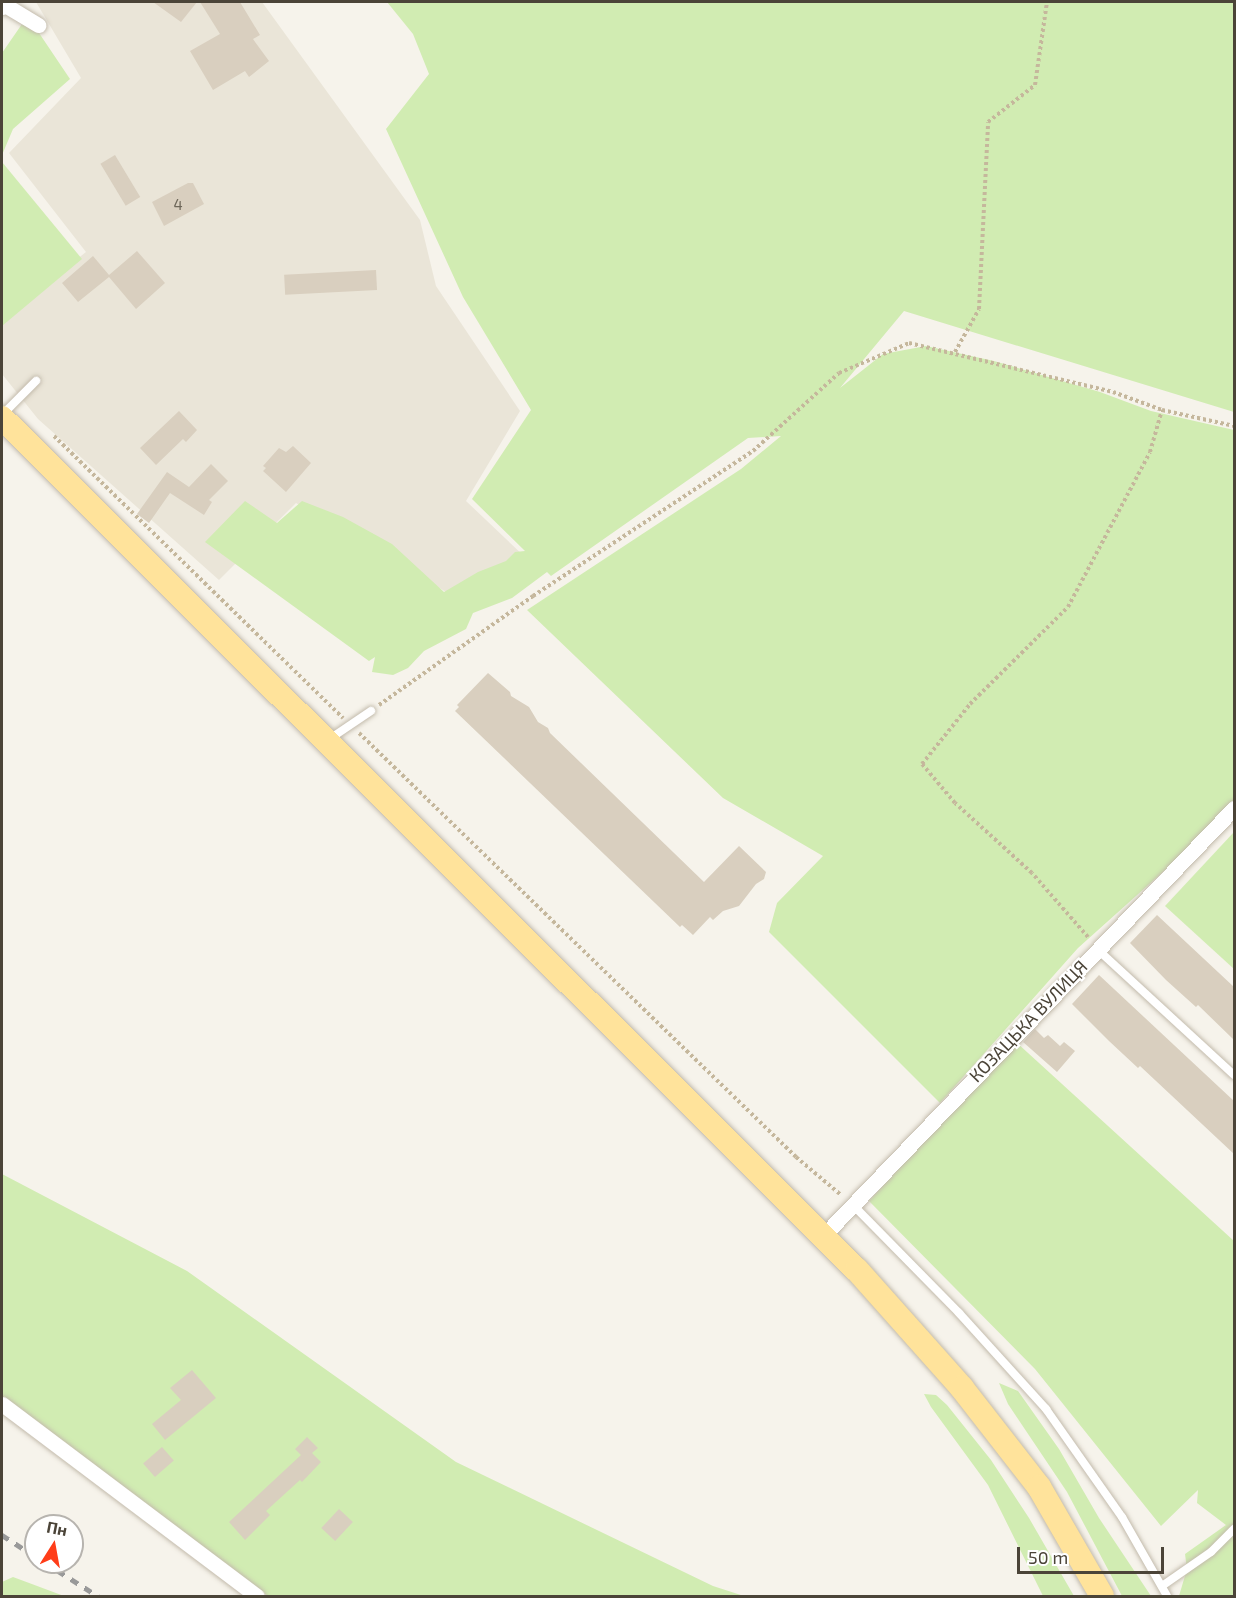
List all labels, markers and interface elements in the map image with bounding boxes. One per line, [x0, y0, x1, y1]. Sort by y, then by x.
house number: 4 [173, 196, 183, 214]
street label: КОЗАЦЬКА ВУЛИЦЯ [964, 956, 1092, 1086]
north arrow [24, 1514, 84, 1574]
text: Пн [45, 1516, 69, 1539]
scale bar [1020, 1535, 1167, 1573]
text: 50 m [1028, 1546, 1068, 1568]

